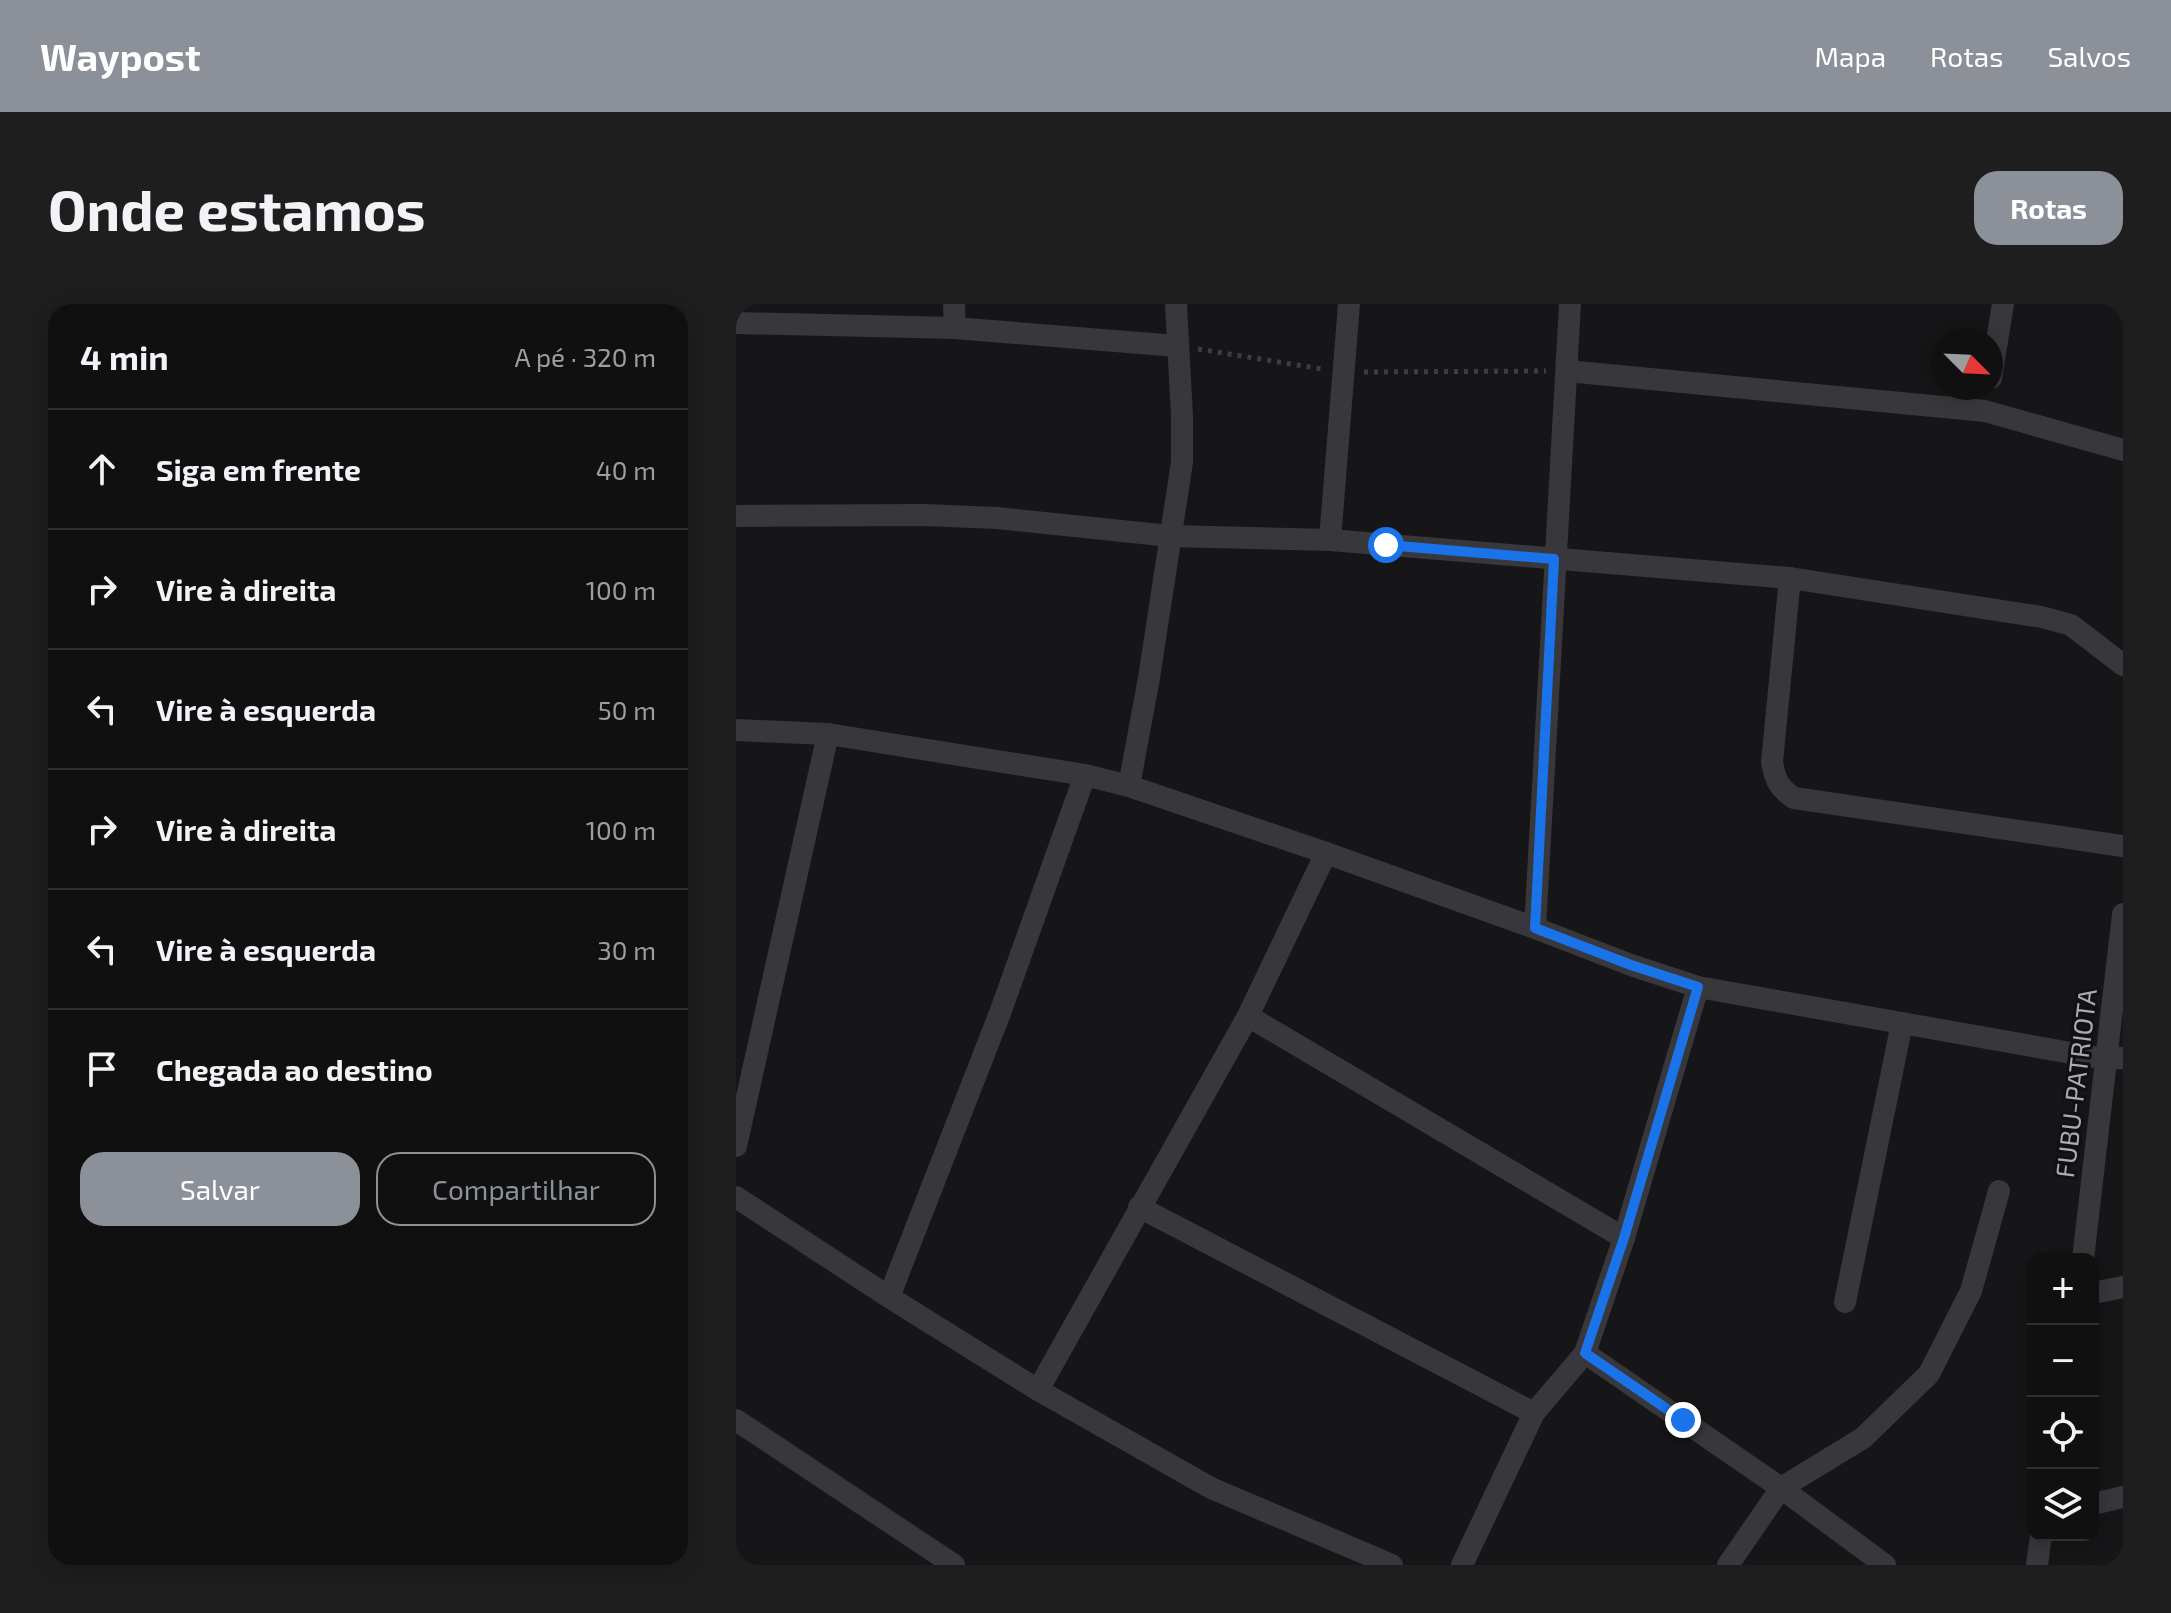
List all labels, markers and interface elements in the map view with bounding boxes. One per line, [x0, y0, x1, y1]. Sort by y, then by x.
text: Waypost [40, 33, 201, 79]
text: Mapa [1815, 39, 1886, 73]
text: Rotas [1930, 39, 2003, 73]
text: Salvos [2047, 39, 2131, 73]
button: Rotas [1974, 171, 2123, 245]
text: Onde estamos [48, 175, 426, 242]
north arrow [1931, 328, 2003, 400]
text: 4 min [80, 336, 169, 377]
text: A pé · 320 m [515, 341, 656, 372]
icon: ahead [80, 447, 124, 491]
text: Siga em frente [156, 451, 361, 487]
text: 40 m [596, 454, 656, 485]
route start [1368, 527, 1404, 563]
icon: right [80, 567, 124, 611]
text: Vire à direita [156, 571, 336, 607]
text: 100 m [586, 574, 656, 605]
icon: left [80, 687, 124, 731]
text: Vire à esquerda [156, 691, 376, 727]
text: 50 m [598, 694, 656, 725]
icon: right [80, 807, 124, 851]
text: Vire à direita [156, 811, 336, 847]
text: 100 m [586, 814, 656, 845]
icon: left [80, 927, 124, 971]
text: Vire à esquerda [156, 931, 376, 967]
text: 30 m [597, 934, 656, 965]
street label: FUBU-PATRIOTA [2048, 987, 2102, 1179]
icon: arrive [80, 1047, 124, 1091]
text: Chegada ao destino [156, 1051, 433, 1087]
button: Salvar [80, 1152, 360, 1226]
button: Compartilhar [376, 1152, 656, 1226]
map controls [2027, 1253, 2099, 1541]
button: + [2027, 1253, 2099, 1325]
button: − [2027, 1325, 2099, 1397]
button: locate [2027, 1397, 2099, 1469]
route end [1665, 1402, 1701, 1438]
button: layers [2027, 1469, 2099, 1541]

